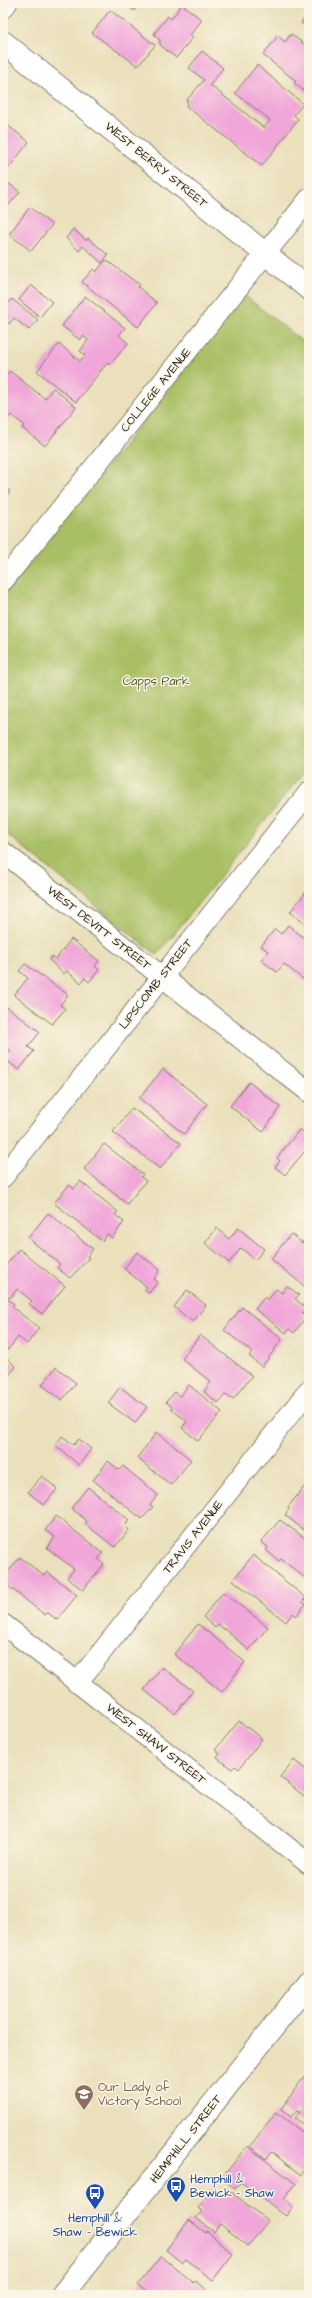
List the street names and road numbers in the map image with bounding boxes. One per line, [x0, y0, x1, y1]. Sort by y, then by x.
street label: WEST BERRY STREET [101, 118, 211, 212]
street label: COLLEGE AVENUE [117, 344, 195, 436]
street label: WEST DEVITT STREET [43, 882, 155, 974]
street label: LIPSCOMB STREET [115, 935, 197, 1033]
street label: TRAVIS AVENUE [159, 1497, 227, 1577]
street label: WEST SHAW STREET [102, 1700, 210, 1789]
street label: HEMPHILL STREET [146, 2091, 226, 2187]

